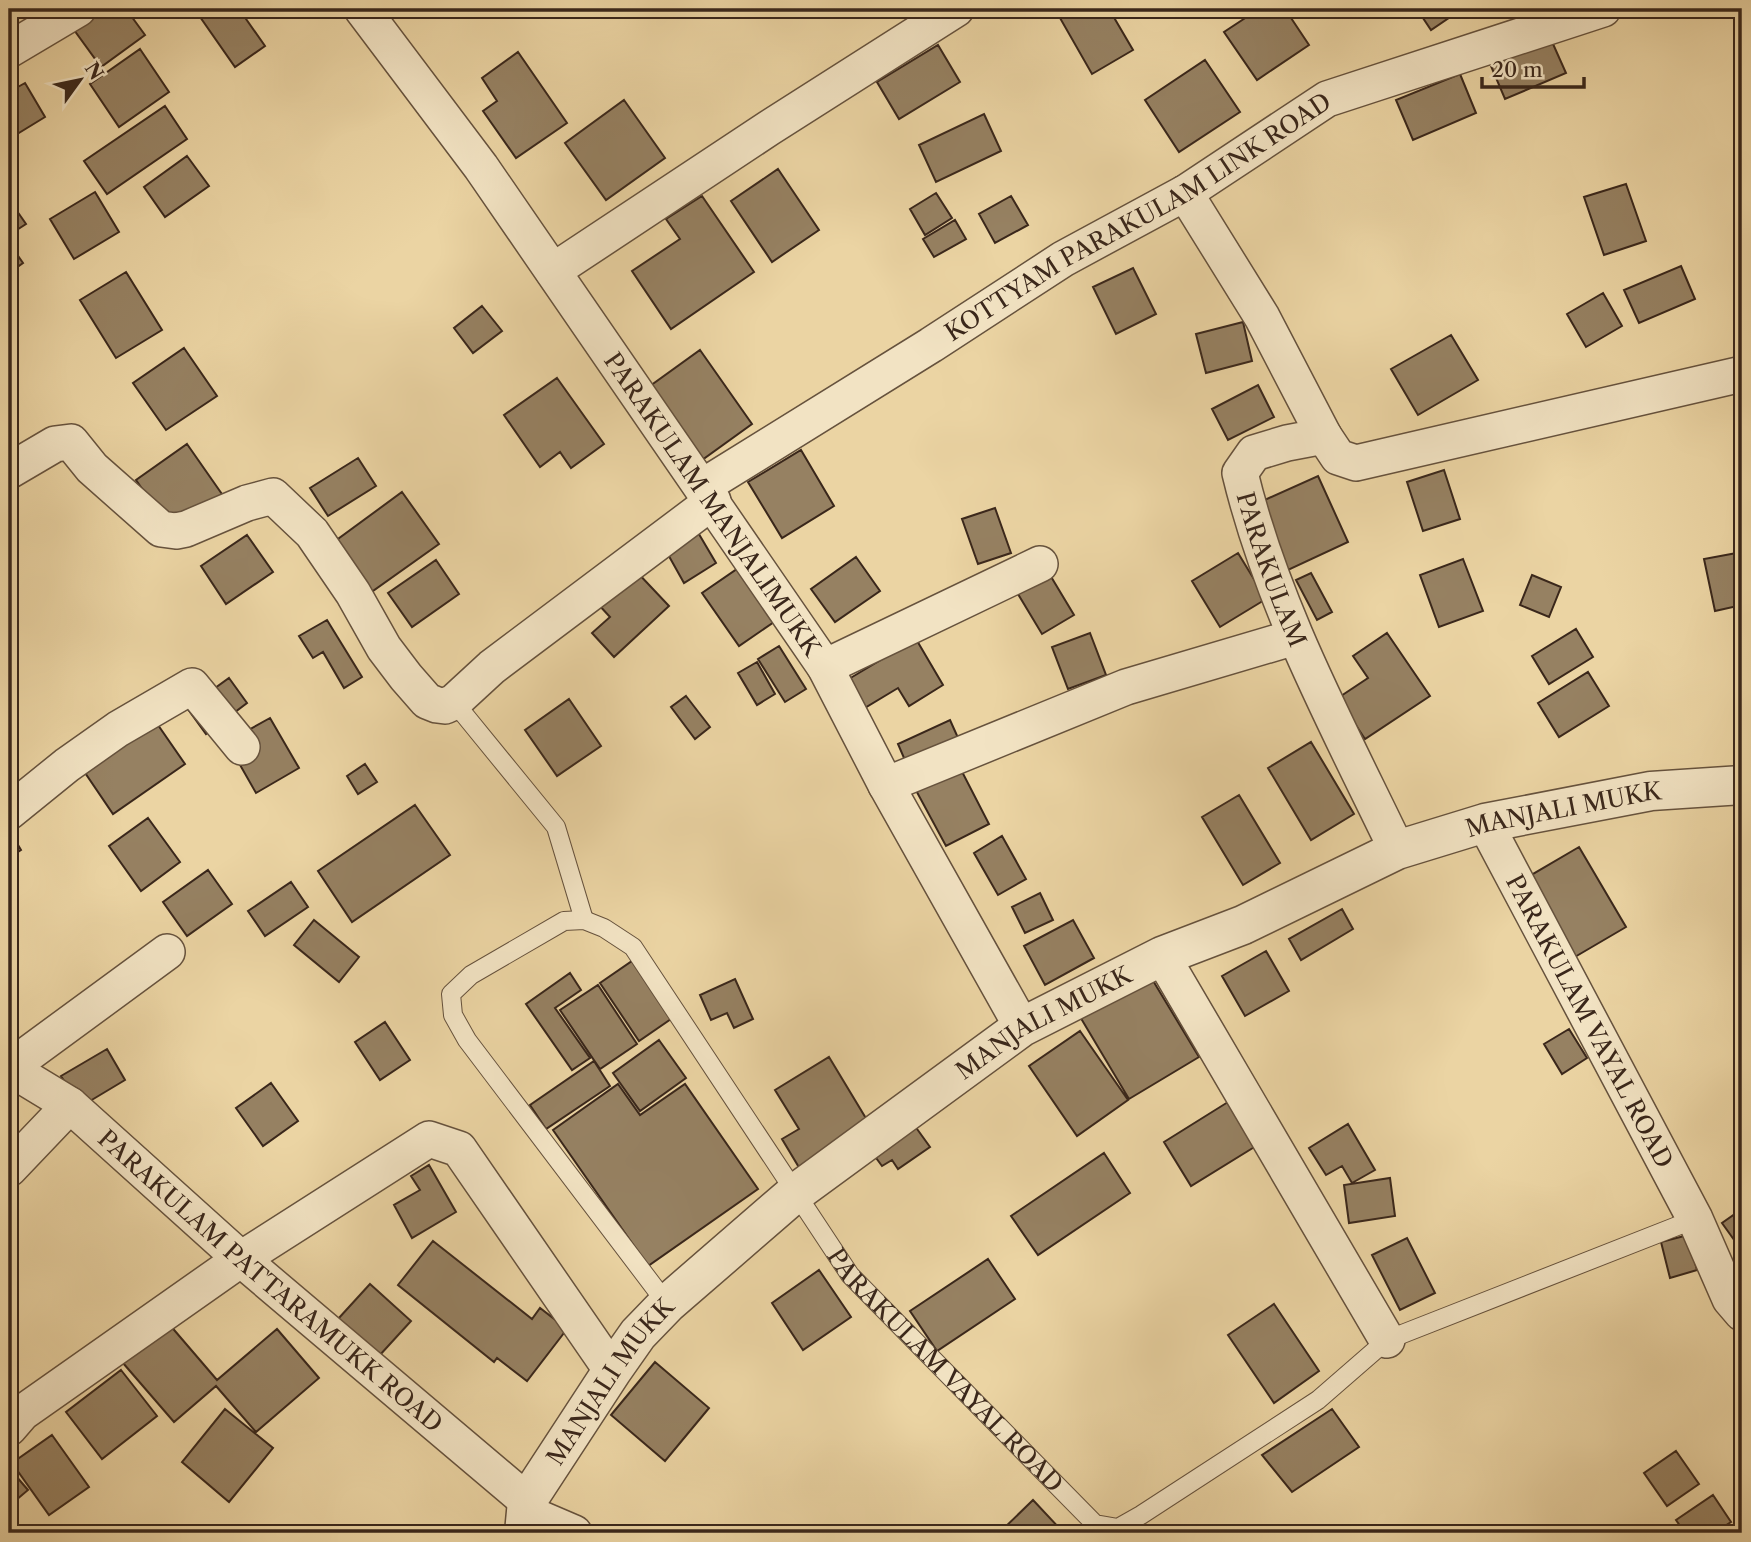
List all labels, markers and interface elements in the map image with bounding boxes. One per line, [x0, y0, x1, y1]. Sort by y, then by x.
north arrow [46, 46, 116, 116]
scale bar [1482, 46, 1583, 90]
text: 20 m [1492, 57, 1543, 82]
text: N [80, 58, 108, 84]
street label: KOTTYAM PARAKULAM LINK ROAD [939, 86, 1336, 347]
street label: PARAKULAM MANJALIMUKK [598, 347, 828, 663]
street label: PARAKULAM [1231, 489, 1313, 651]
street label: MANJALI MUKK [1462, 776, 1664, 843]
street label: PARAKULAM VAYAL ROAD [1500, 869, 1680, 1172]
street label: MANJALI MUKK [950, 959, 1137, 1085]
street label: PARAKULAM PATTARAMUKK ROAD [93, 1123, 449, 1438]
street label: PARAKULAM VAYAL ROAD [822, 1242, 1070, 1498]
street label: MANJALI MUKK [540, 1291, 681, 1470]

